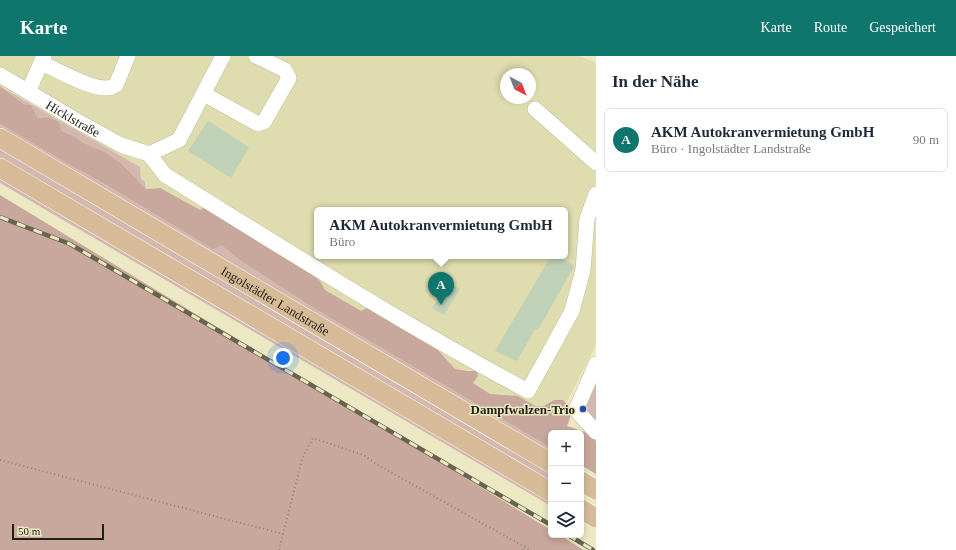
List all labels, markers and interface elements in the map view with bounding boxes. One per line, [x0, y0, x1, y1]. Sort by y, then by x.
text: Karte [20, 17, 67, 38]
text: Karte [761, 20, 792, 35]
text: Route [814, 20, 847, 35]
text: Gespeichert [869, 20, 936, 35]
north arrow [500, 68, 536, 104]
text: In der Nähe [612, 72, 699, 91]
street label: Hicklstraße [43, 97, 103, 140]
text: AKM Autokranvermietung GmbH [651, 124, 874, 140]
text: A [621, 132, 631, 147]
text: 90 m [913, 132, 939, 147]
text: Büro · Ingolstädter Landstraße [651, 141, 811, 156]
popup [314, 207, 568, 259]
text: AKM Autokranvermietung GmbH [329, 217, 553, 233]
text: Büro [329, 234, 355, 249]
street label: Ingolstädter Landstraße [219, 263, 333, 338]
pin: A [428, 272, 454, 305]
your location [273, 348, 293, 368]
place label: Dampfwalzen-Trio [471, 402, 575, 417]
marker: Dampfwalzen-Trio [578, 404, 588, 414]
map controls [548, 430, 584, 538]
button: + [548, 430, 584, 466]
button: − [548, 466, 584, 502]
button: layers [548, 502, 584, 538]
scale bar [12, 522, 104, 541]
text: 50 m [18, 525, 40, 537]

